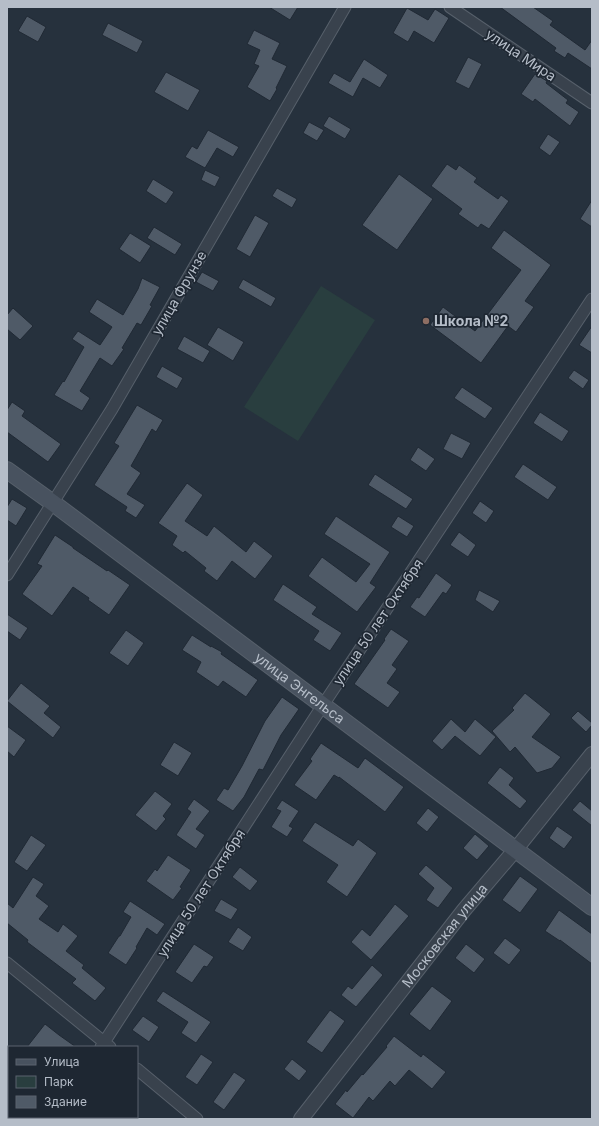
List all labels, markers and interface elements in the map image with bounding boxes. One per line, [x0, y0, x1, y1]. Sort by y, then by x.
street label: улица Мира [483, 25, 560, 84]
street label: улица Фрунзе [147, 247, 210, 338]
place label: Школа №2 [434, 312, 509, 329]
marker: Школа №2 [421, 316, 431, 326]
street label: улица 50 лет Октября [329, 555, 426, 688]
street label: улица Энгельса [252, 648, 348, 727]
street label: улица 50 лет Октября [153, 826, 248, 960]
street label: Московская улица [398, 880, 491, 991]
legend [8, 1046, 138, 1118]
text: Улица [44, 1054, 79, 1069]
text: Парк [44, 1074, 74, 1089]
text: Здание [44, 1094, 87, 1109]

